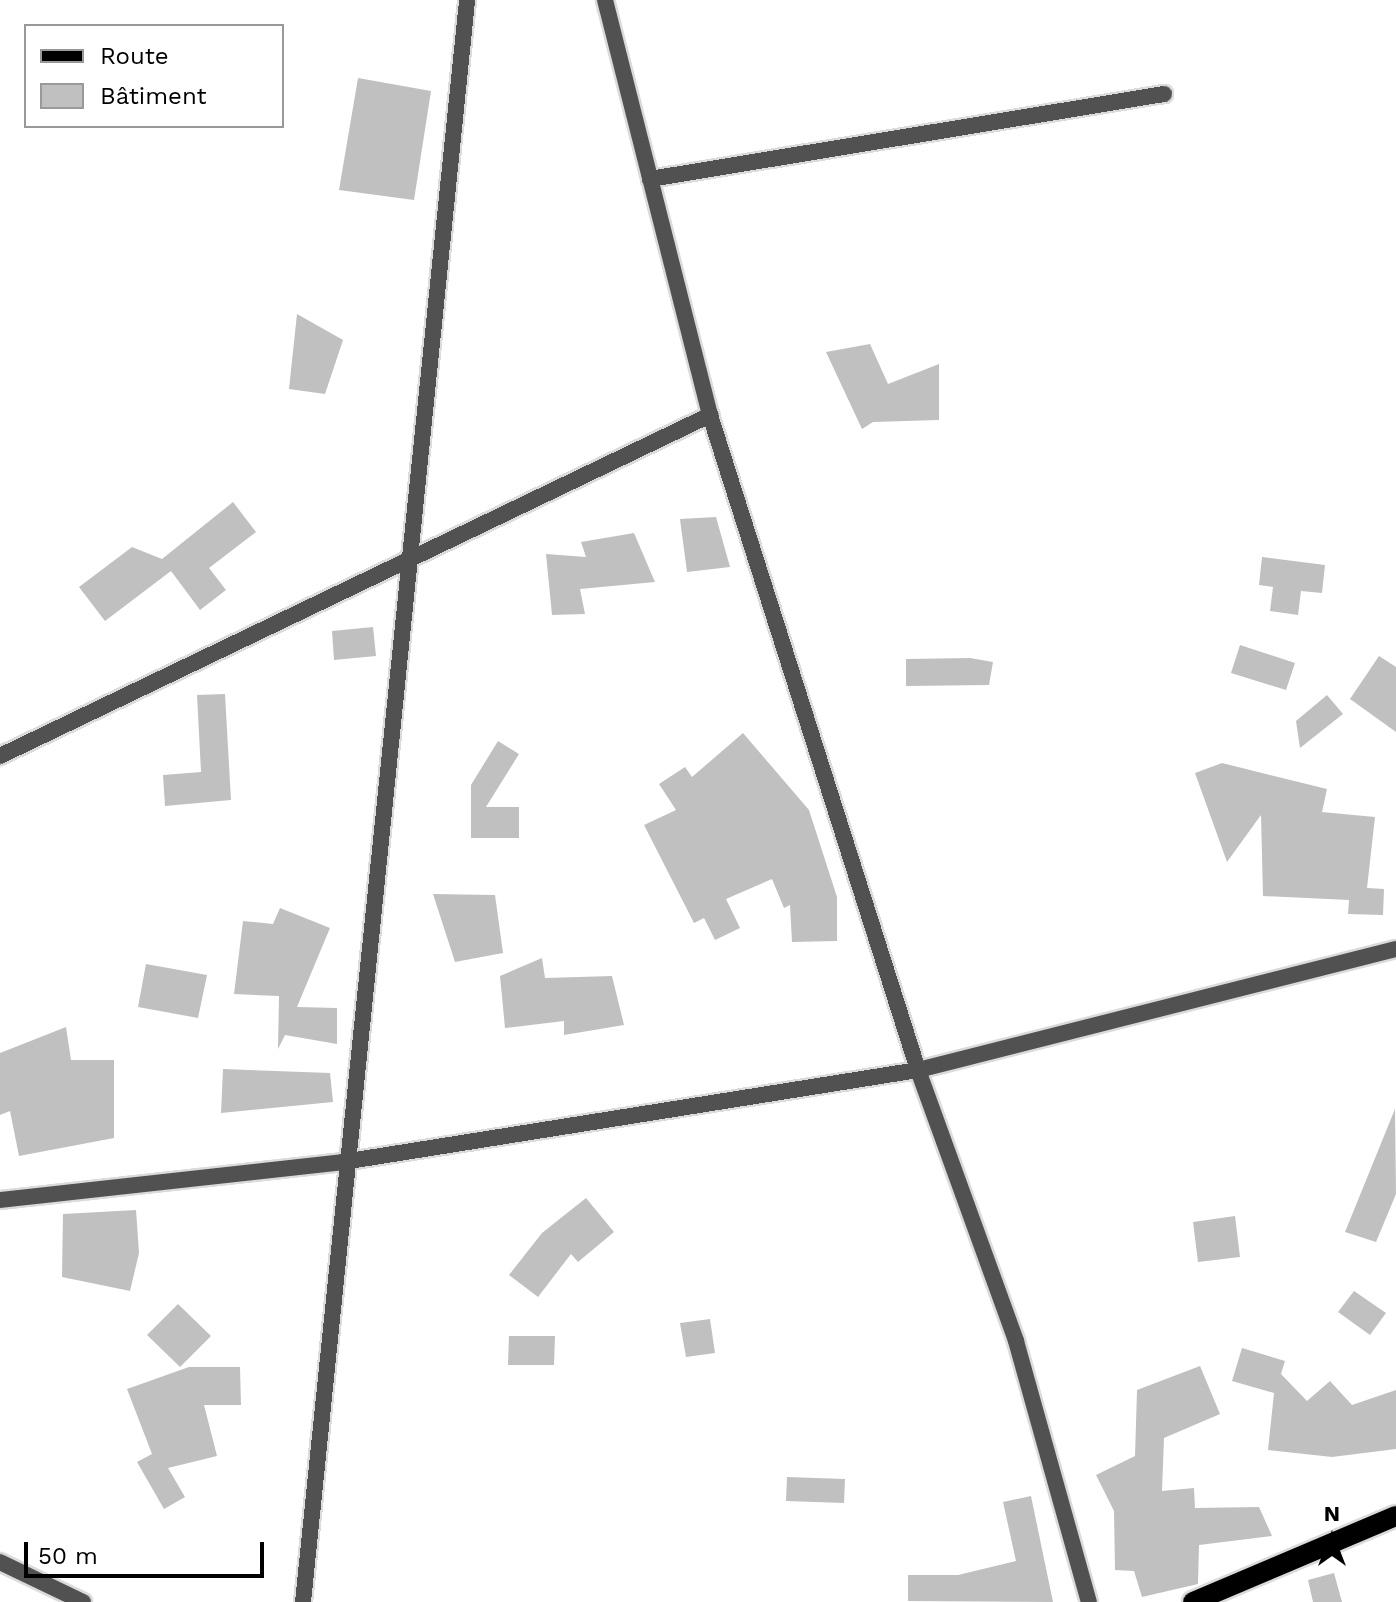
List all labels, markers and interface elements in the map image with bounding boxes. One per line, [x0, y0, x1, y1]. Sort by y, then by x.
legend [24, 24, 284, 128]
text: Route [100, 42, 169, 70]
text: Bâtiment [100, 82, 207, 110]
north arrow [1292, 1498, 1372, 1578]
text: N [1324, 1501, 1340, 1526]
scale bar [28, 1526, 268, 1576]
text: 50 m [38, 1542, 98, 1570]

